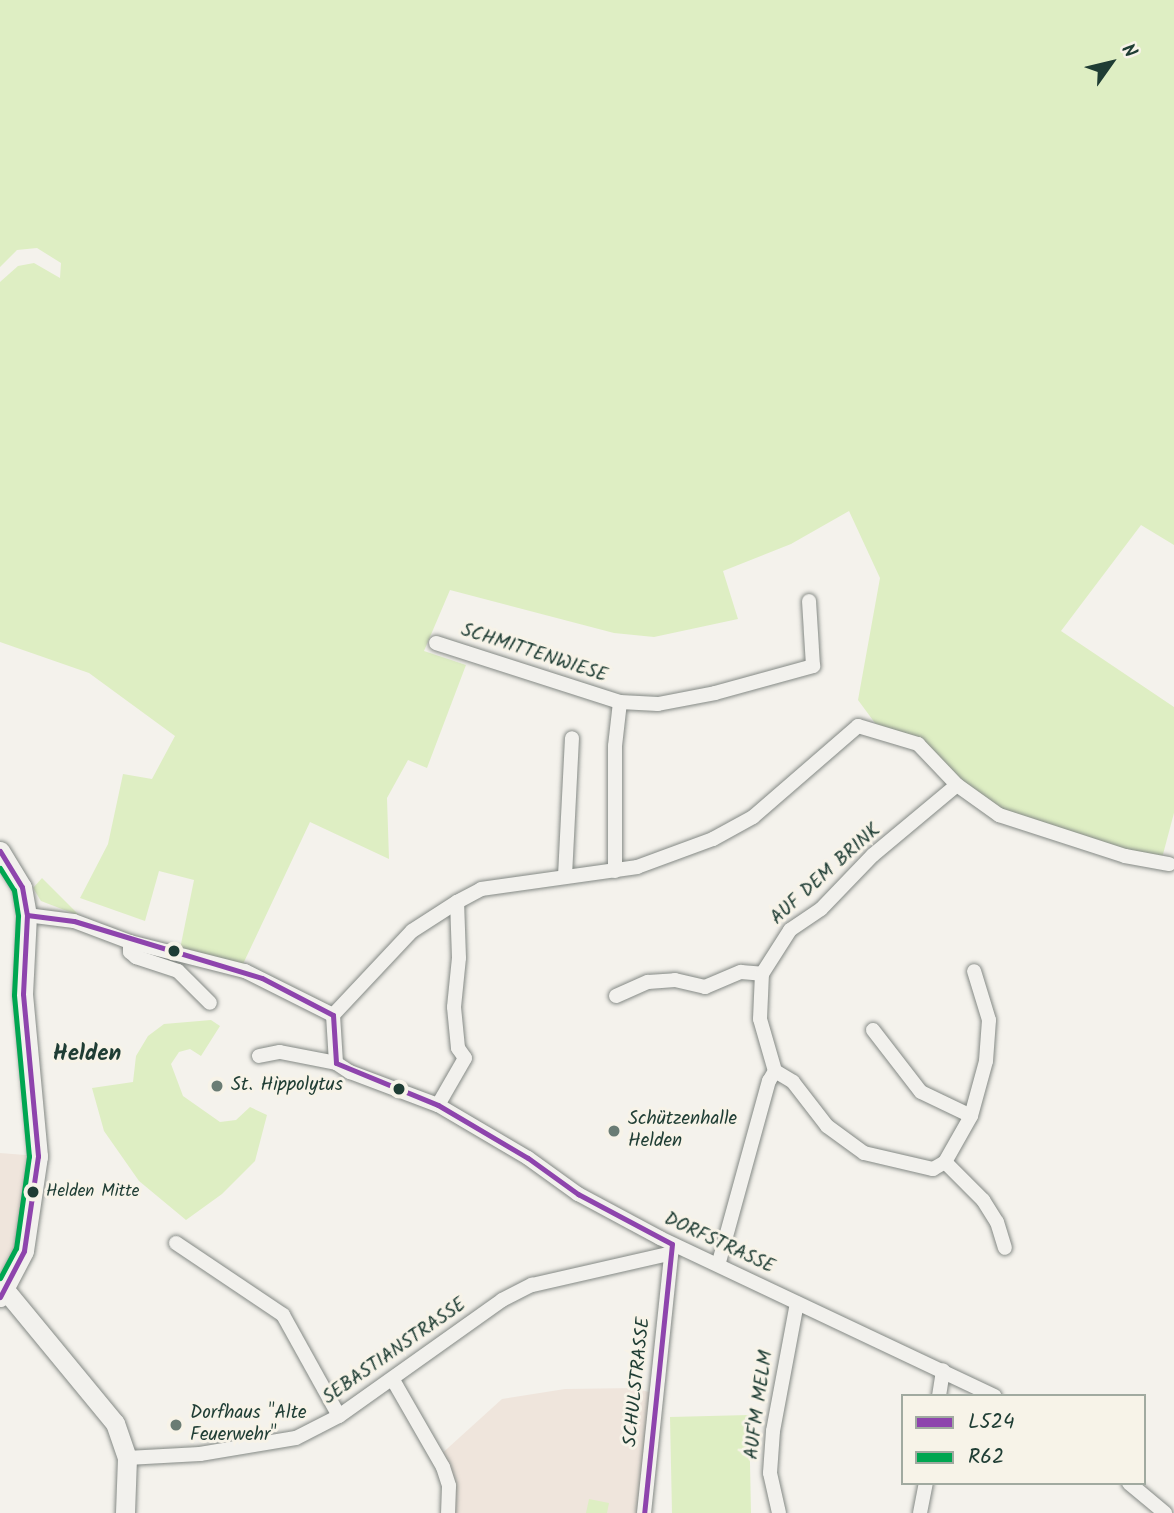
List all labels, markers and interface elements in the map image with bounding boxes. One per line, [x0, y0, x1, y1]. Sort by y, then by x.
north arrow [1076, 28, 1146, 98]
text: N [1113, 38, 1144, 65]
street label: SCHMITTENWIESE [458, 620, 610, 688]
street label: AUF DEM BRINK [766, 820, 886, 930]
unlabelled marker [167, 944, 181, 958]
district label: Helden [53, 1040, 121, 1068]
place label: St. Hippolytus [231, 1075, 343, 1097]
marker: St. Hippolytus [209, 1078, 225, 1094]
unlabelled marker [392, 1082, 406, 1096]
place label: Schützenhalle Helden [628, 1109, 737, 1153]
marker: Schützenhalle Helden [606, 1123, 622, 1139]
place label: Helden Mitte [46, 1182, 139, 1202]
marker: Helden Mitte [26, 1185, 40, 1199]
street label: DORFSTRASSE [660, 1208, 778, 1280]
street label: SEBASTIANSTRASSE [319, 1294, 471, 1410]
street label: SCHULSTRASSE [620, 1316, 656, 1448]
street label: AUF'M MELM [741, 1349, 779, 1461]
legend [901, 1394, 1146, 1485]
place label: Dorfhaus "Alte Feuerwehr" [190, 1403, 307, 1447]
text: L524 [968, 1406, 1015, 1439]
marker: Dorfhaus "Alte Feuerwehr" [168, 1417, 184, 1433]
text: R62 [968, 1441, 1004, 1474]

